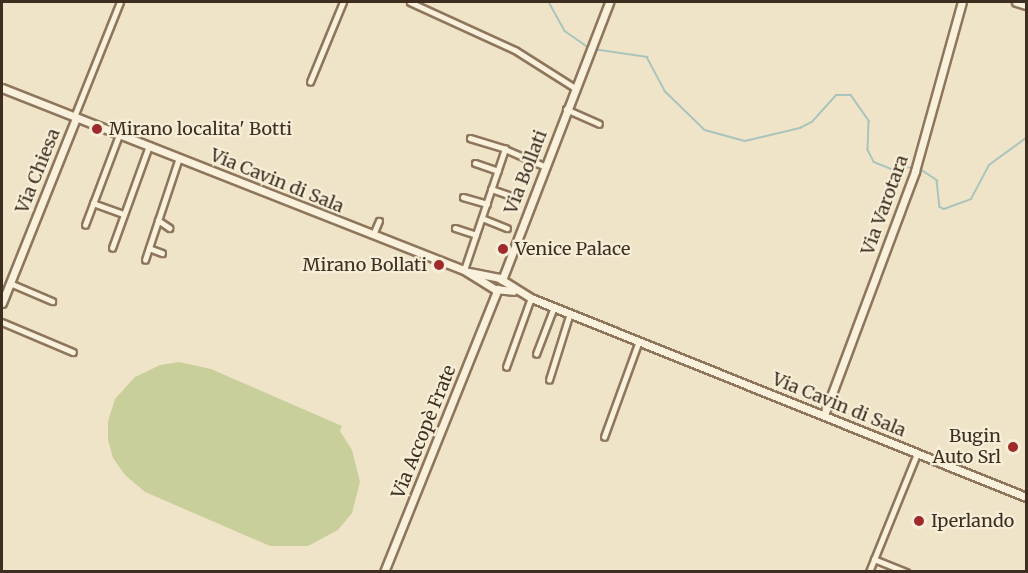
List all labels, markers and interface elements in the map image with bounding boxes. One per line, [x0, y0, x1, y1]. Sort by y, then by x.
place label: Mirano localita' Botti [109, 118, 292, 140]
marker: Mirano localita' Botti [90, 122, 104, 136]
street label: Via Chiesa [11, 126, 65, 216]
street label: Via Bollati [500, 127, 552, 217]
street label: Via Cavin di Sala [207, 144, 347, 218]
street label: Via Varotara [857, 152, 913, 258]
place label: Venice Palace [515, 238, 630, 260]
marker: Venice Palace [496, 242, 510, 256]
place label: Mirano Bollati [303, 254, 427, 276]
marker: Mirano Bollati [432, 258, 446, 272]
street label: Via Accopè Frate [387, 362, 461, 502]
street label: Via Cavin di Sala [769, 368, 909, 442]
place label: Bugin Auto Srl [933, 426, 1001, 468]
marker: Bugin Auto Srl [1006, 440, 1020, 454]
place label: Iperlando [931, 510, 1014, 532]
marker: Iperlando [912, 514, 926, 528]

